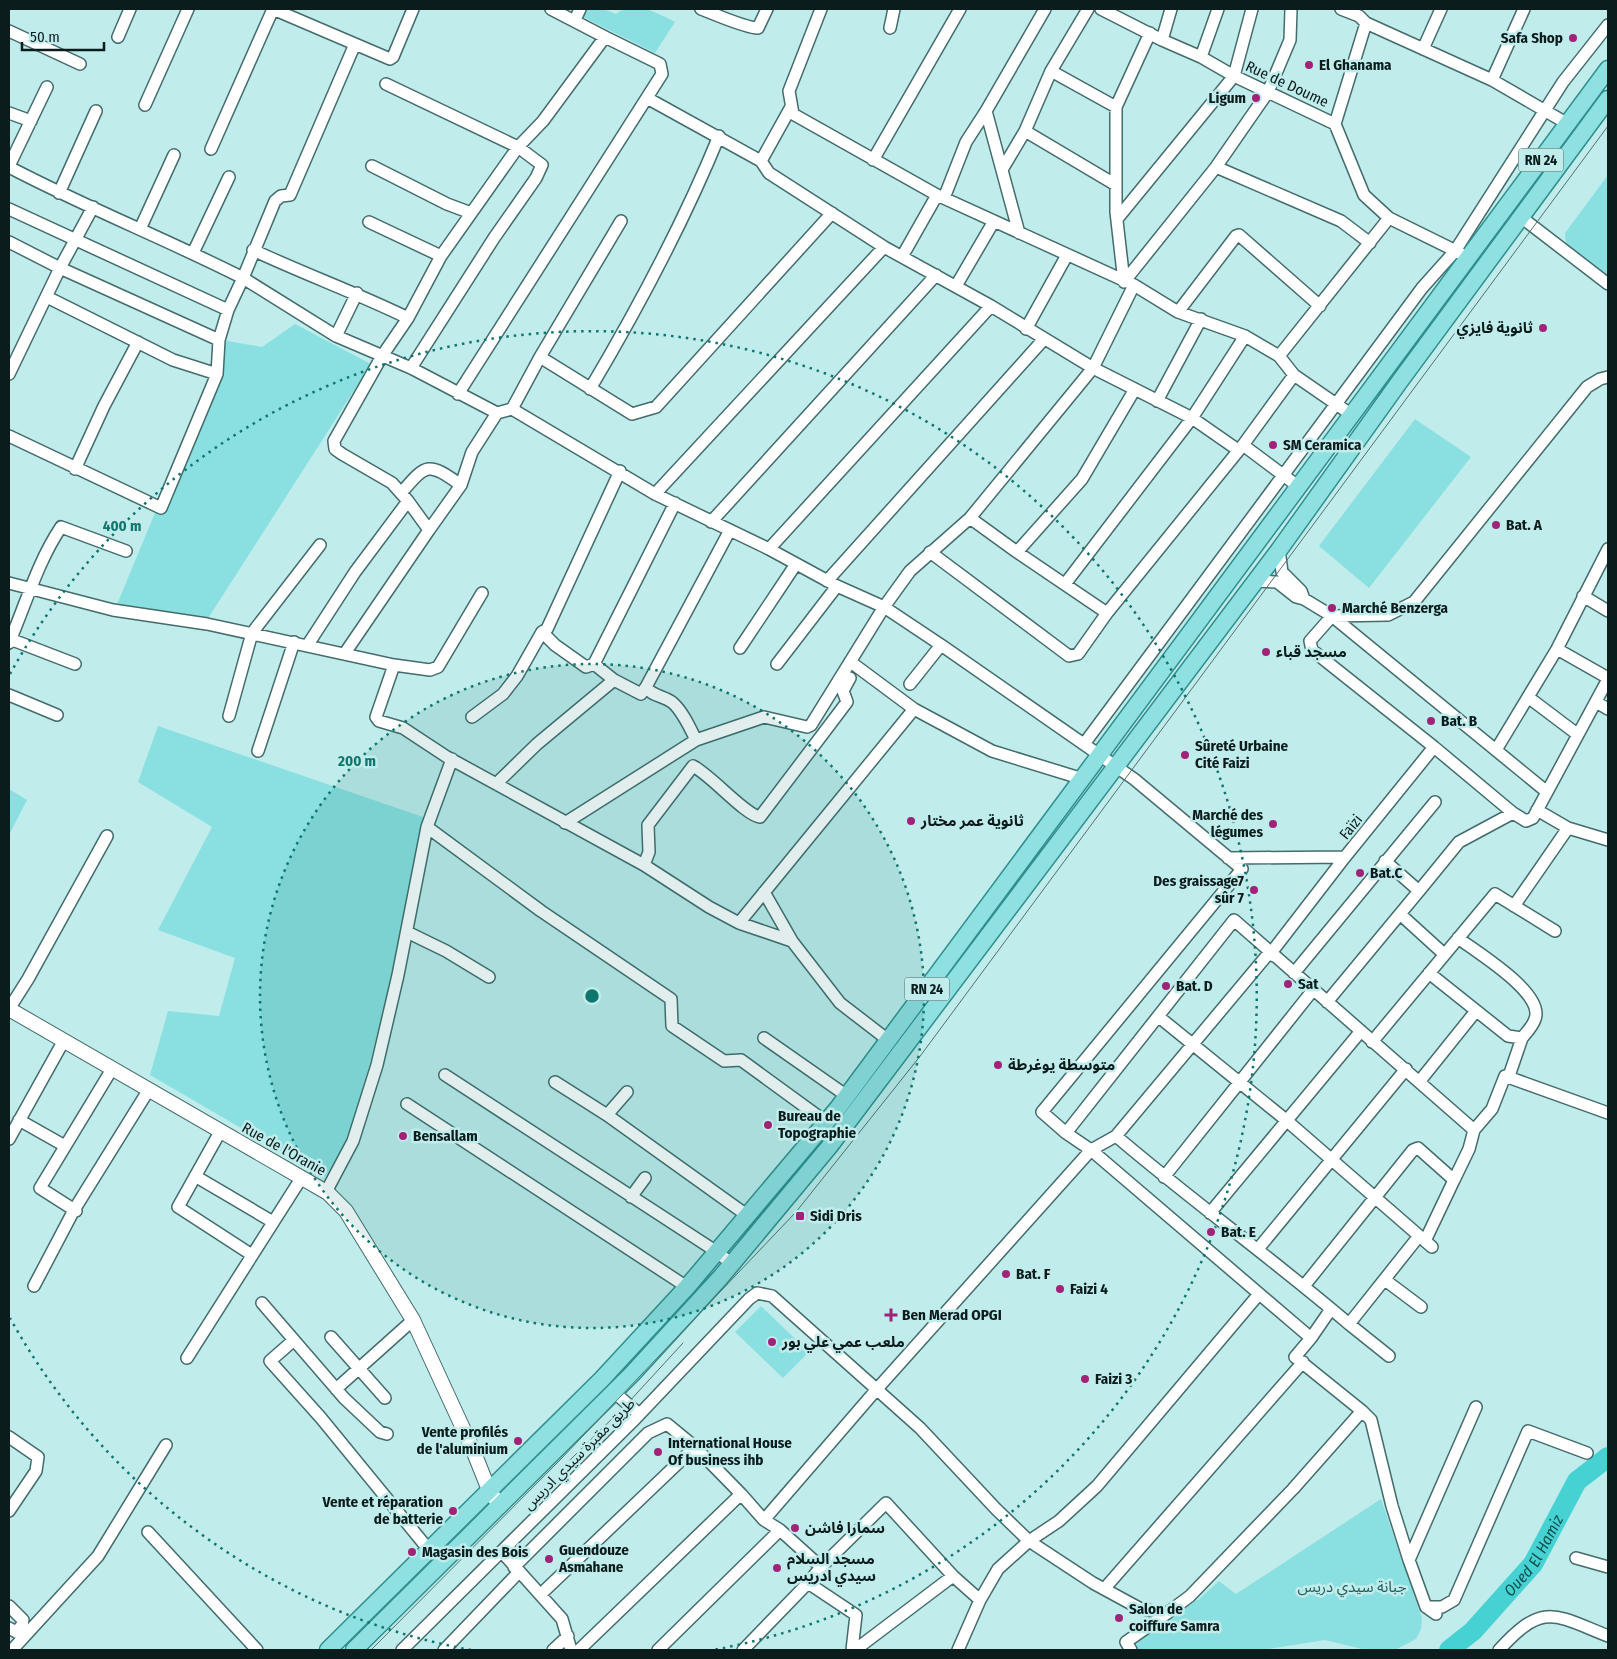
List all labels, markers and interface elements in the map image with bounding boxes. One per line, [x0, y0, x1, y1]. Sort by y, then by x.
scale bar [22, 20, 105, 52]
text: 50 m [30, 28, 60, 46]
place label: Safa Shop [1501, 29, 1563, 47]
marker: Safa Shop [1567, 32, 1579, 44]
place label: El Ghanama [1319, 56, 1392, 74]
street label: Rue de Doume [1243, 57, 1331, 111]
marker: El Ghanama [1303, 59, 1315, 71]
place label: Ligum [1209, 89, 1246, 107]
marker: Ligum [1250, 92, 1262, 104]
road number: RN 24 [1518, 148, 1564, 172]
place label: ثانوية فايزي [1457, 319, 1533, 339]
marker: ثانوية فايزي [1537, 322, 1549, 334]
place label: SM Ceramica [1283, 436, 1362, 454]
marker: SM Ceramica [1267, 439, 1279, 451]
place label: Bat. A [1506, 516, 1543, 534]
text: 400 m [103, 517, 141, 535]
marker: Bat. A [1490, 519, 1502, 531]
place label: Marché Benzerga [1342, 599, 1448, 617]
marker: Marché Benzerga [1326, 602, 1338, 614]
place label: مسجد قباء [1276, 643, 1347, 661]
marker: مسجد قباء [1260, 646, 1272, 658]
place label: Bat. B [1441, 712, 1478, 730]
marker: Bat. B [1425, 715, 1437, 727]
place label: Sûreté Urbaine Cité Faizi [1195, 737, 1289, 772]
marker: Sûreté Urbaine Cité Faizi [1179, 749, 1191, 761]
text: 200 m [337, 752, 376, 770]
place label: Marché des légumes [1192, 806, 1263, 841]
street label: Faïzi [1336, 811, 1366, 843]
place label: ثانوية عمر مختار [920, 812, 1024, 830]
marker: ثانوية عمر مختار [905, 815, 917, 827]
marker: Marché des légumes [1267, 818, 1279, 830]
place label: Bat.C [1370, 864, 1402, 882]
marker: Bat.C [1354, 867, 1366, 879]
place label: Des graissage7 sûr 7 [1153, 872, 1245, 907]
marker: Des graissage7 sûr 7 [1248, 884, 1260, 896]
place label: Sat [1298, 975, 1319, 993]
place label: Bat. D [1176, 977, 1213, 995]
road number: RN 24 [904, 978, 950, 1001]
marker: Sat [1282, 978, 1294, 990]
marker: Bat. D [1160, 980, 1172, 992]
centre of rings [583, 987, 601, 1005]
place label: متوسطة يوغرطة [1008, 1056, 1115, 1074]
marker: متوسطة يوغرطة [992, 1059, 1004, 1071]
place label: Bureau de Topographie [778, 1107, 857, 1142]
street label: Rue de l'Oranie [239, 1119, 329, 1179]
marker: Bureau de Topographie [762, 1119, 774, 1131]
place label: Bensallam [413, 1127, 478, 1145]
marker: Bensallam [397, 1130, 409, 1142]
place label: Sidi Dris [810, 1207, 862, 1225]
marker: Sidi Dris [794, 1210, 806, 1222]
place label: Bat. E [1221, 1223, 1256, 1241]
marker: Bat. E [1205, 1226, 1217, 1238]
place label: Bat. F [1016, 1265, 1051, 1283]
marker: Bat. F [1000, 1268, 1012, 1280]
place label: Faizi 4 [1070, 1280, 1108, 1298]
marker: Faizi 4 [1054, 1283, 1066, 1295]
place label: Ben Merad OPGI [902, 1306, 1002, 1324]
marker: Ben Merad OPGI [884, 1308, 898, 1322]
place label: ملعب عمي علي بور [781, 1333, 905, 1353]
marker: ملعب عمي علي بور [766, 1336, 778, 1348]
place label: Faizi 3 [1095, 1370, 1132, 1388]
marker: Faizi 3 [1079, 1373, 1091, 1385]
street label: طريق مقبرة سيدي ادريس [519, 1394, 640, 1515]
place label: Vente profilés de l'aluminium [417, 1423, 508, 1458]
place label: International House Of business ihb [668, 1434, 792, 1469]
marker: Vente profilés de l'aluminium [512, 1435, 524, 1447]
marker: International House Of business ihb [652, 1446, 664, 1458]
place label: Vente et réparation de batterie [322, 1493, 443, 1528]
marker: Vente et réparation de batterie [447, 1505, 459, 1517]
water label: Oued El Hamiz [1500, 1511, 1567, 1600]
place label: سمارا فاشن [805, 1519, 885, 1537]
marker: سمارا فاشن [789, 1522, 801, 1534]
place label: Guendouze Asmahane [558, 1541, 629, 1576]
place label: Magasin des Bois [422, 1543, 529, 1561]
marker: Magasin des Bois [406, 1546, 418, 1558]
place label: مسجد السلام سيدي ادريس [787, 1550, 876, 1587]
marker: Guendouze Asmahane [543, 1553, 555, 1565]
marker: مسجد السلام سيدي ادريس [771, 1562, 783, 1574]
park label: جبانة سيدي دريس [1297, 1578, 1407, 1598]
place label: Salon de coiffure Samra [1129, 1600, 1220, 1635]
marker: Salon de coiffure Samra [1113, 1612, 1125, 1624]

